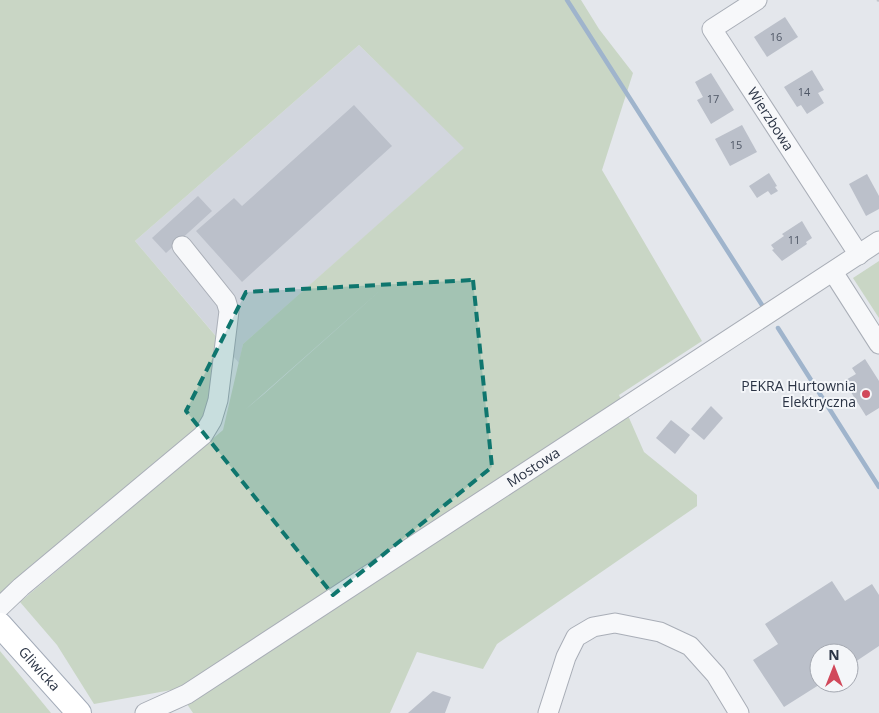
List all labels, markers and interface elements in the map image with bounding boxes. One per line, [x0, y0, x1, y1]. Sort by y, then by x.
house number: 16 [770, 29, 782, 44]
street label: Wierzbowa [743, 83, 799, 154]
house number: 14 [798, 84, 811, 99]
house number: 17 [707, 91, 719, 106]
house number: 15 [730, 137, 742, 152]
house number: 11 [788, 232, 800, 247]
place label: PEKRA Hurtownia Elektryczna [741, 376, 856, 411]
marker: PEKRA Hurtownia Elektryczna [860, 388, 872, 400]
street label: Mostowa [503, 443, 563, 491]
street label: Gliwicka [15, 642, 65, 695]
north arrow [809, 643, 859, 693]
text: N [828, 645, 840, 664]

